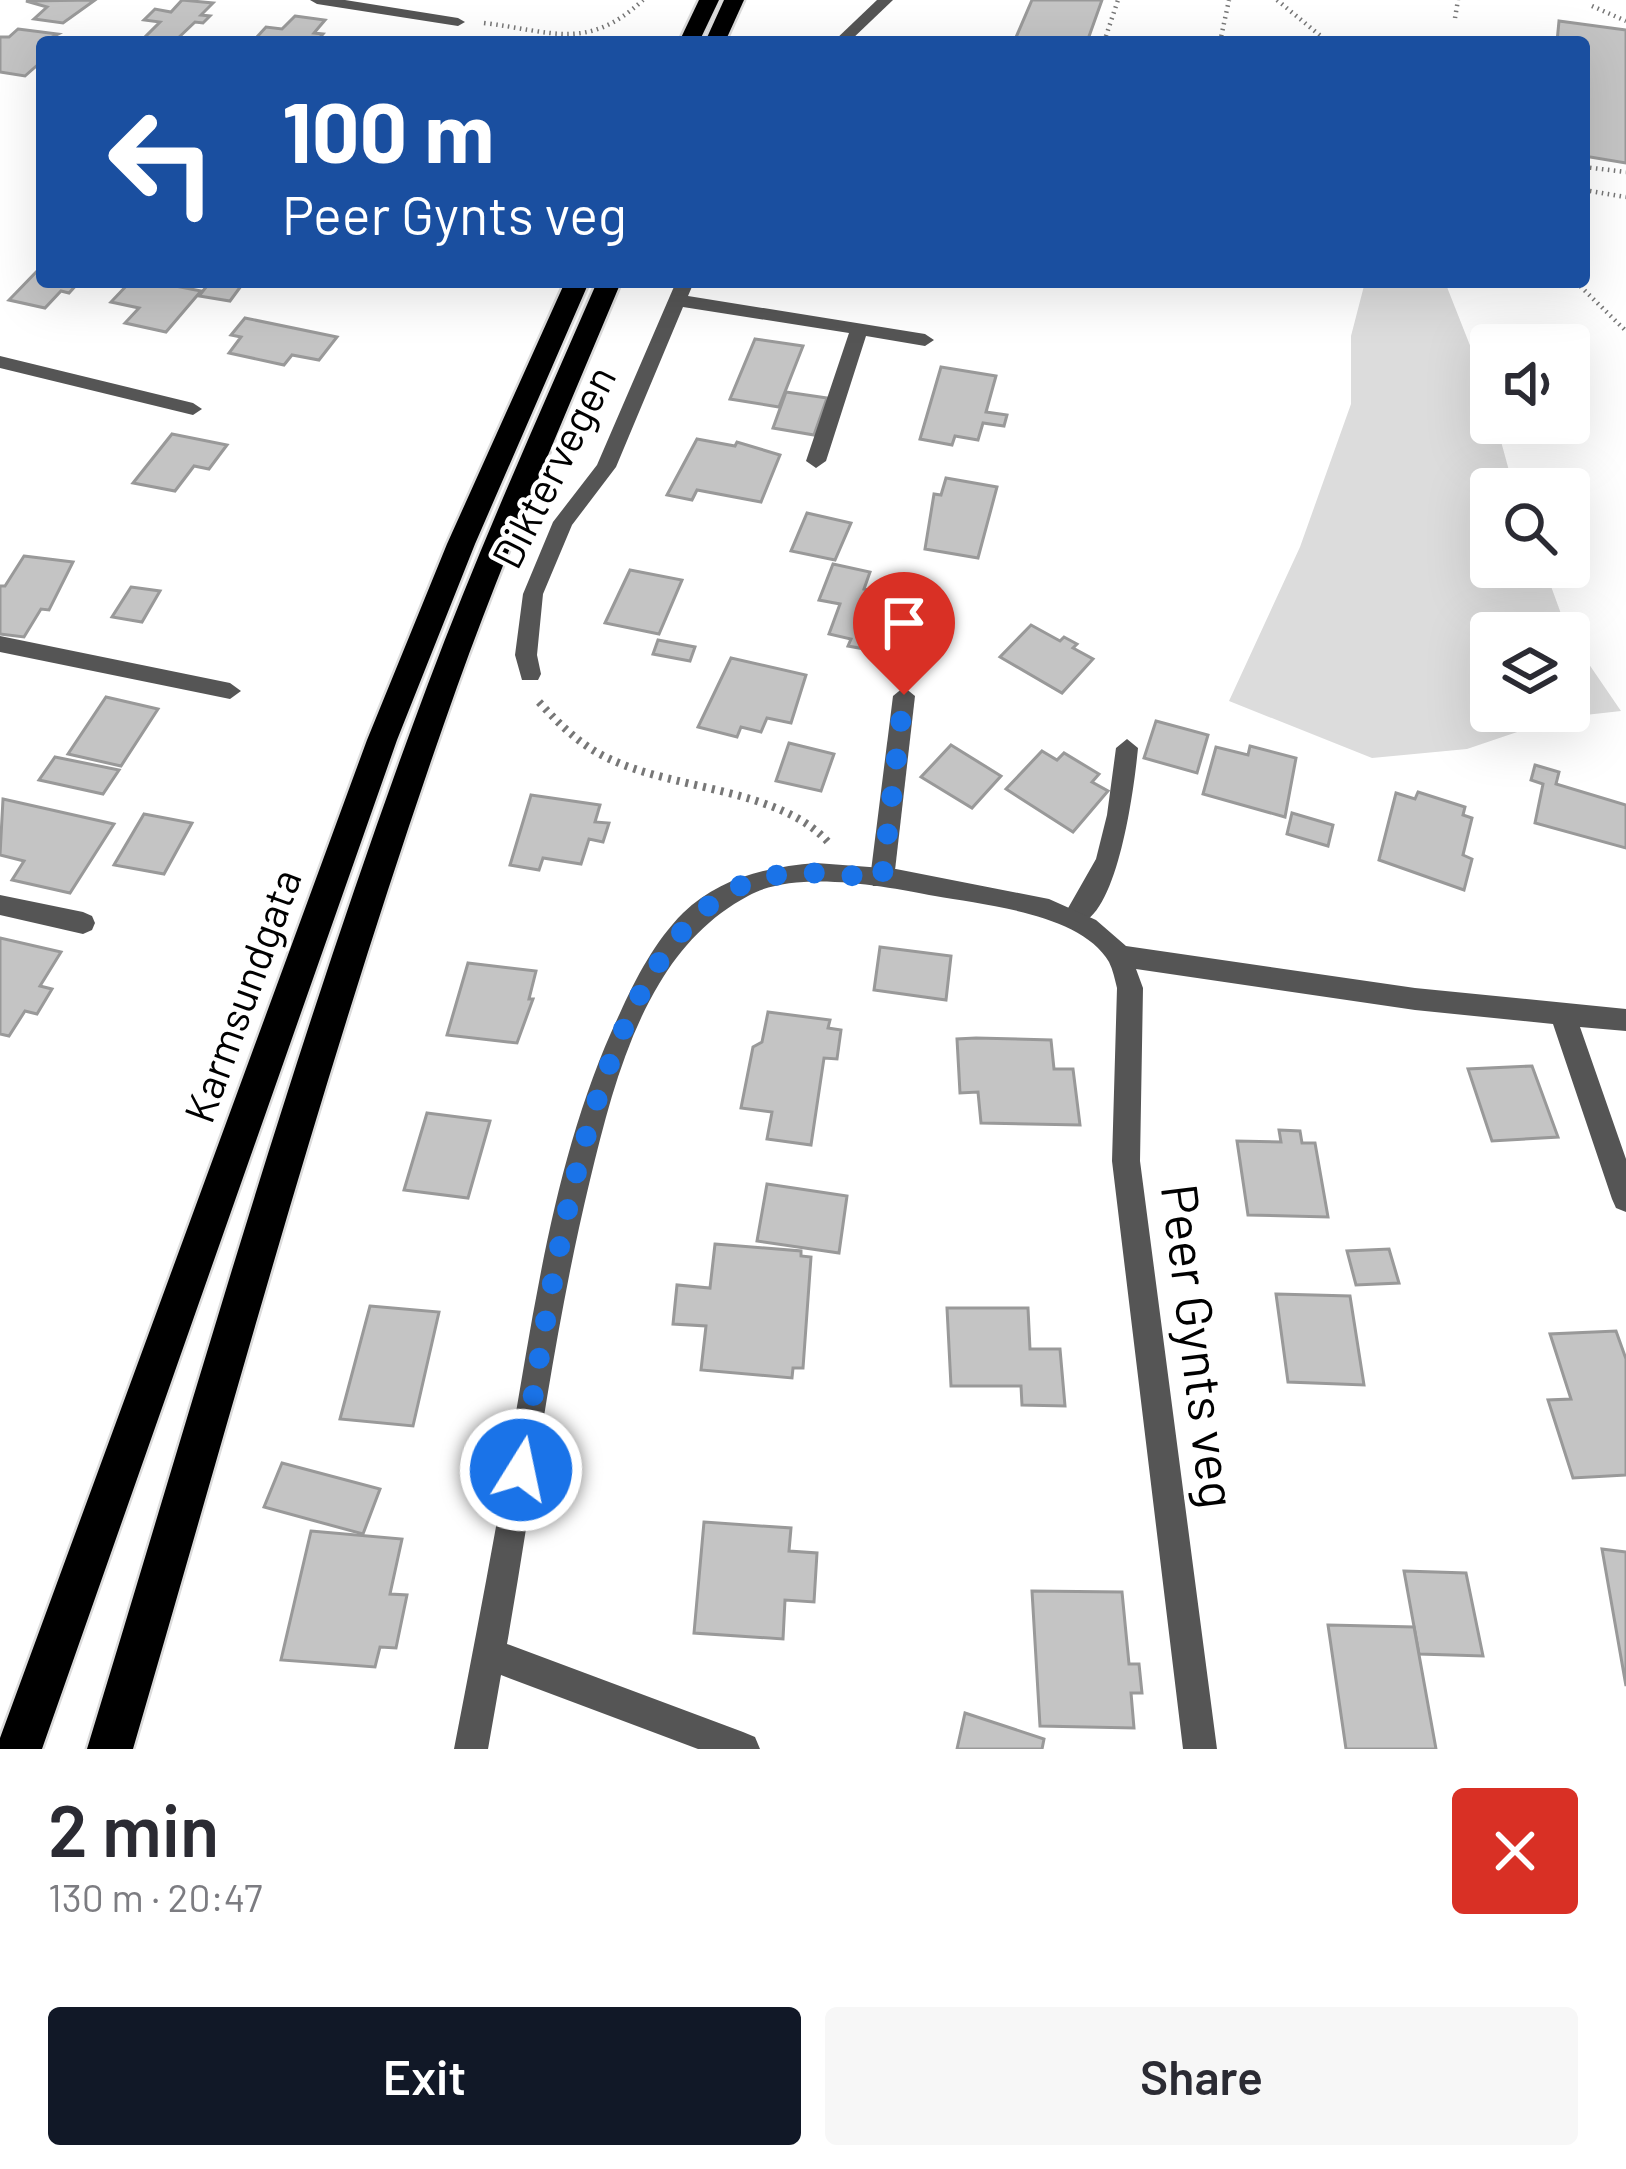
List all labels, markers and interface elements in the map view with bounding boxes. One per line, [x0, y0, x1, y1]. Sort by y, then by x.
text: 100 m [282, 79, 494, 180]
icon: left [84, 84, 240, 240]
text: Peer Gynts veg [282, 181, 627, 246]
map controls [1470, 324, 1590, 732]
button: sound [1470, 324, 1590, 444]
street label: Diktervegen [480, 356, 625, 576]
button: search [1470, 468, 1590, 588]
pin [853, 572, 955, 695]
icon: arrive [871, 590, 937, 656]
button: layers [1470, 612, 1590, 732]
street label: Karmsundgata [172, 862, 311, 1129]
street label: Peer Gynts veg [1151, 1181, 1251, 1511]
position arrow [458, 1407, 584, 1533]
text: 2 min [48, 1785, 219, 1871]
button: close [1452, 1788, 1578, 1914]
text: 130 m · 20:47 [48, 1873, 263, 1920]
button: Exit [48, 2007, 801, 2145]
button: Share [825, 2007, 1578, 2145]

